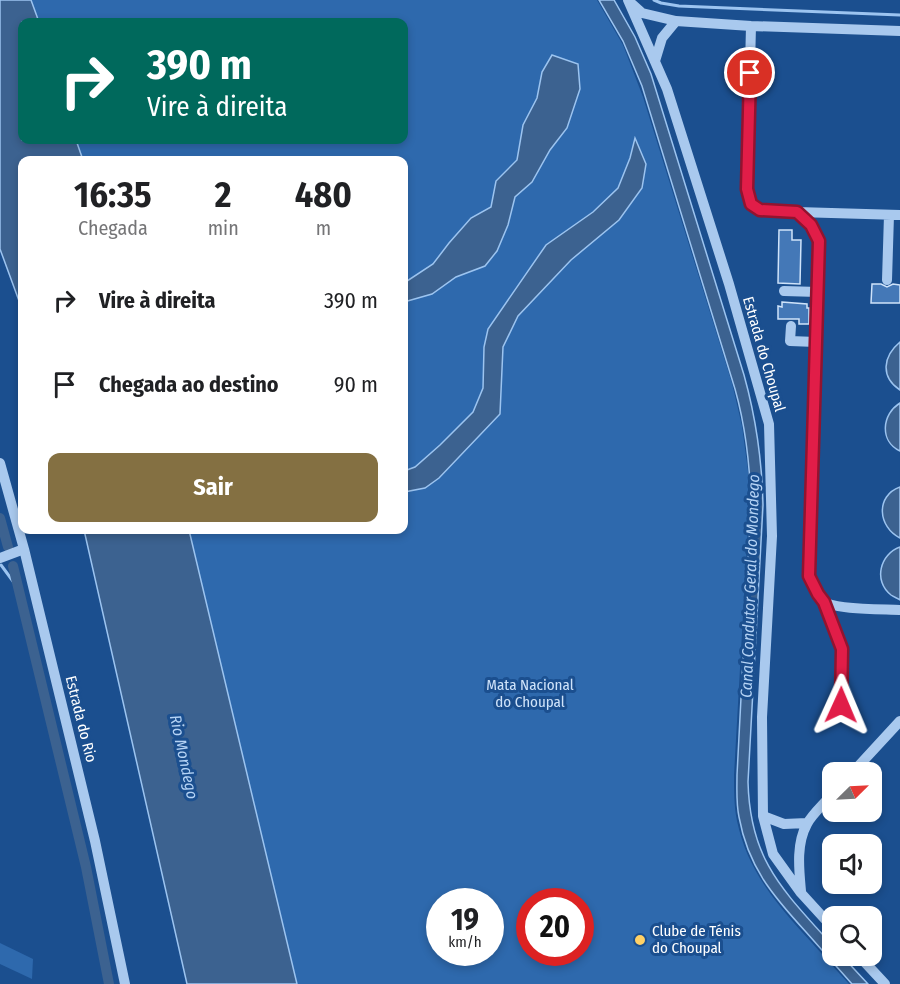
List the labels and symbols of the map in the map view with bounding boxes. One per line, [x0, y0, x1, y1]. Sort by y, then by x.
pin [724, 47, 775, 98]
street label: Estrada do Choupal [739, 294, 789, 414]
water label: Canal Condutor Geral do Mondego [737, 474, 763, 698]
position arrow [809, 673, 873, 737]
street label: Estrada do Rio [62, 674, 100, 764]
park label: Mata Nacional do Choupal [486, 676, 574, 711]
water label: Rio Mondego [166, 713, 202, 801]
north arrow [822, 762, 882, 822]
speed limit sign: 20 [516, 888, 594, 966]
place label: Clube de Ténis do Choupal [652, 922, 741, 957]
marker: Clube de Ténis do Choupal [633, 933, 647, 947]

